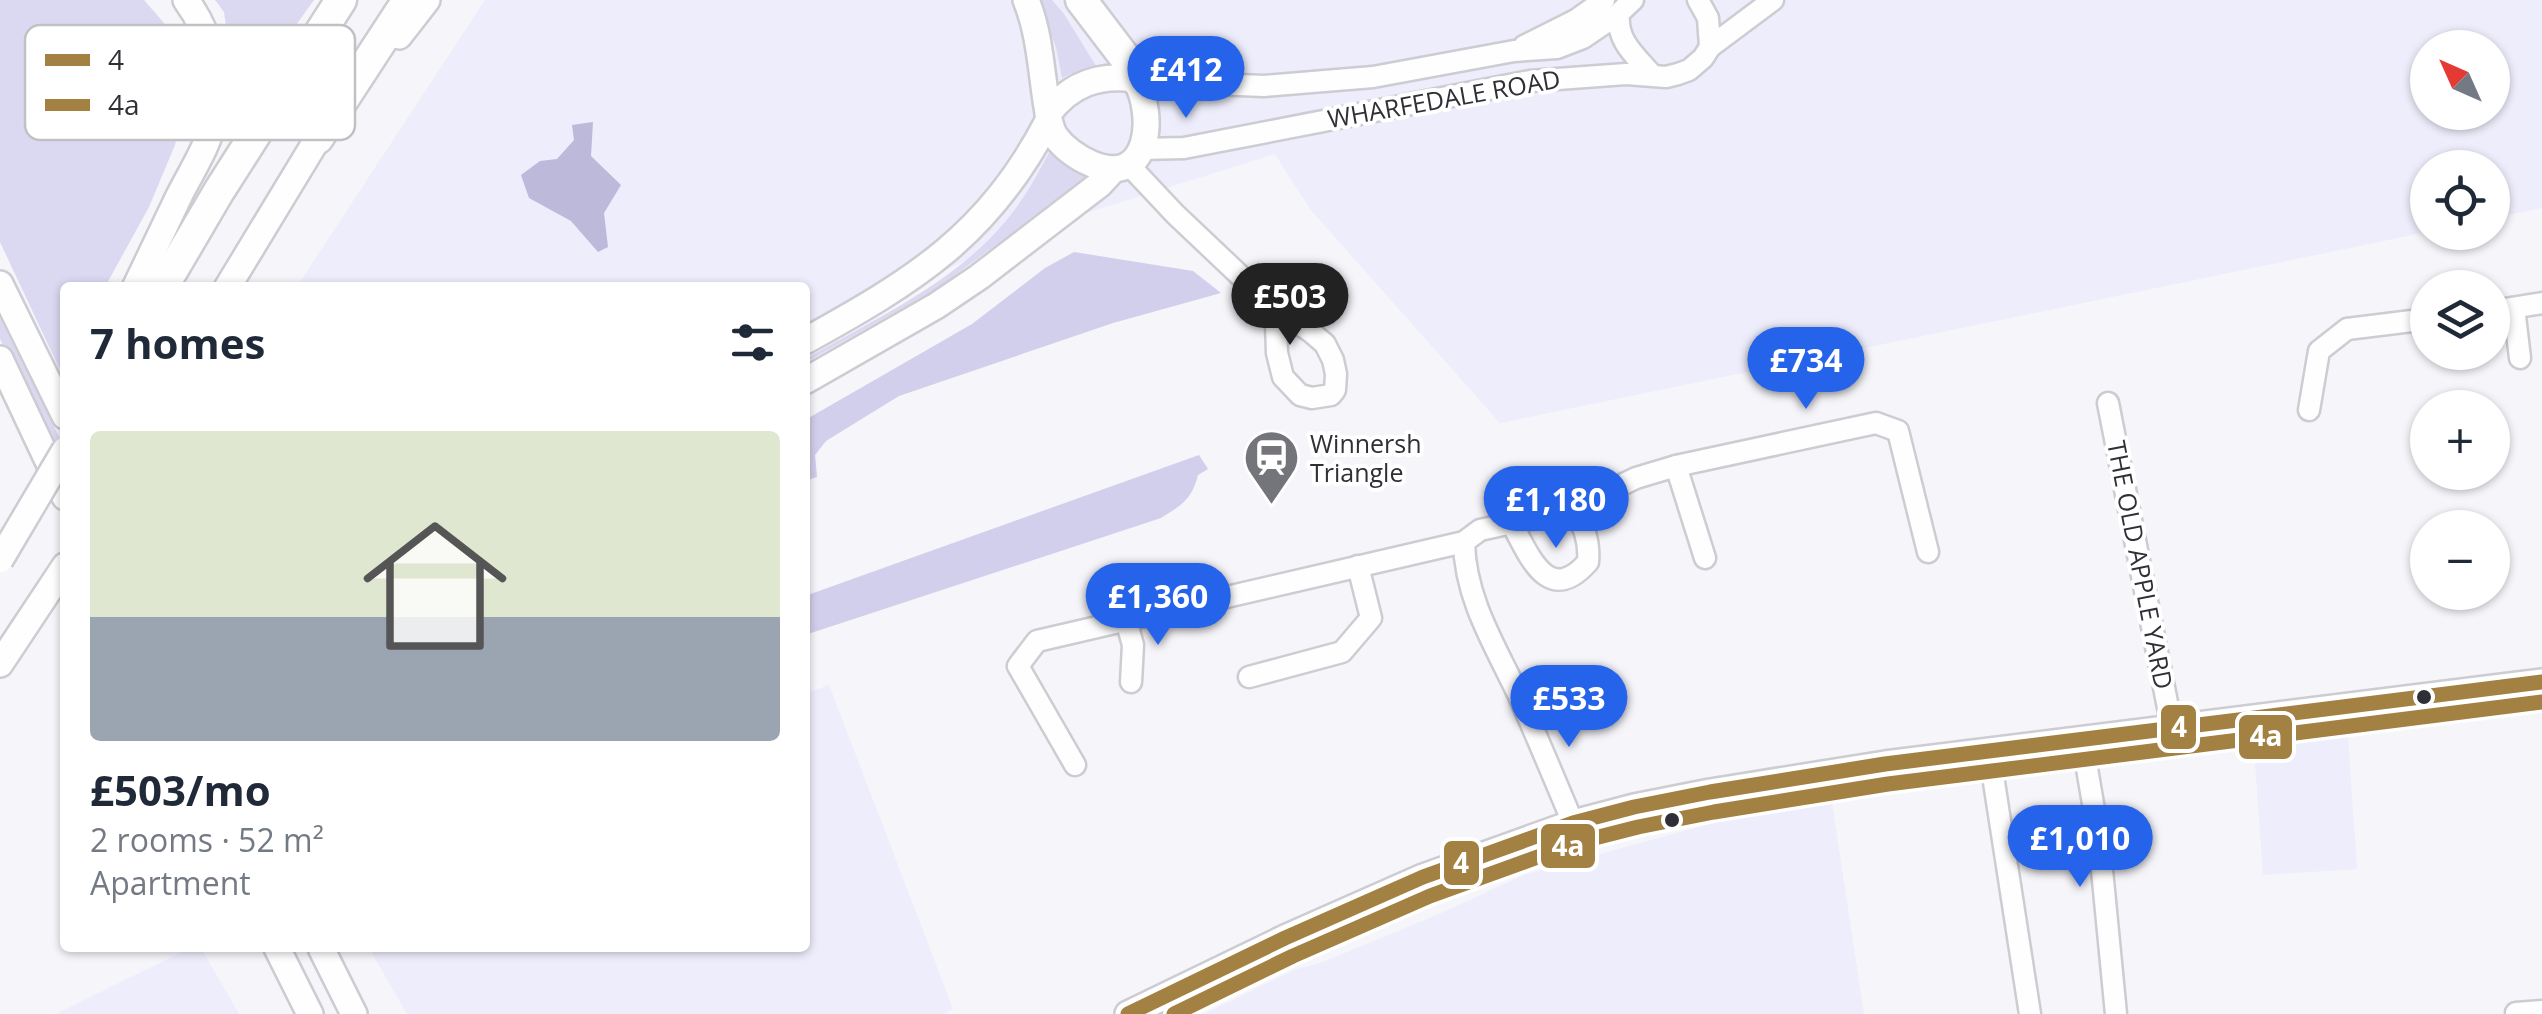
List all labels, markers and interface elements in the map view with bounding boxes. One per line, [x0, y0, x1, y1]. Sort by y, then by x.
legend [25, 25, 355, 140]
north arrow [2410, 30, 2510, 130]
map controls [2410, 30, 2510, 610]
pin: £412 [1127, 36, 1245, 121]
text: 4 [108, 40, 124, 78]
text: £412 [1149, 47, 1223, 90]
street label: WHARFEDALE ROAD [1325, 61, 1563, 135]
text: 4a [108, 85, 140, 123]
button: locate [2410, 150, 2510, 250]
pin: £503 [1231, 263, 1349, 348]
button: layers [2410, 270, 2510, 370]
text: £503 [1253, 274, 1327, 317]
text: 7 homes [90, 314, 265, 371]
icon: filters [725, 315, 780, 370]
pin: £734 [1747, 327, 1865, 412]
text: £734 [1769, 338, 1843, 381]
button: + [2410, 390, 2510, 490]
place label: Winnersh Triangle [1310, 426, 1422, 489]
station icon: Winnersh Triangle [1241, 428, 1301, 507]
street label: THE OLD APPLE YARD [2100, 438, 2182, 692]
pin: £1,180 [1475, 466, 1637, 551]
text: £1,180 [1506, 477, 1606, 520]
icon: home [345, 496, 525, 676]
button: − [2410, 510, 2510, 610]
pin: £1,360 [1077, 563, 1239, 648]
text: £1,360 [1108, 574, 1208, 617]
pin: £533 [1510, 665, 1628, 750]
text: £533 [1532, 676, 1606, 719]
unlabelled marker [2414, 687, 2434, 707]
line badge: 4 [2159, 703, 2198, 751]
text: 4 [2171, 707, 2187, 745]
line badge: 4a [2237, 713, 2294, 761]
text: 4a [2250, 716, 2282, 754]
text: £503/mo [90, 761, 271, 818]
pin: £1,010 [1999, 805, 2161, 890]
unlabelled marker [1662, 810, 1682, 830]
text: £1,010 [2030, 816, 2130, 859]
text: 2 rooms · 52 m² [90, 818, 324, 861]
line badge: 4a [1539, 822, 1597, 870]
text: 4a [1552, 826, 1584, 864]
line badge: 4 [1442, 839, 1481, 887]
text: 4 [1453, 843, 1469, 881]
text: Apartment [90, 861, 251, 904]

